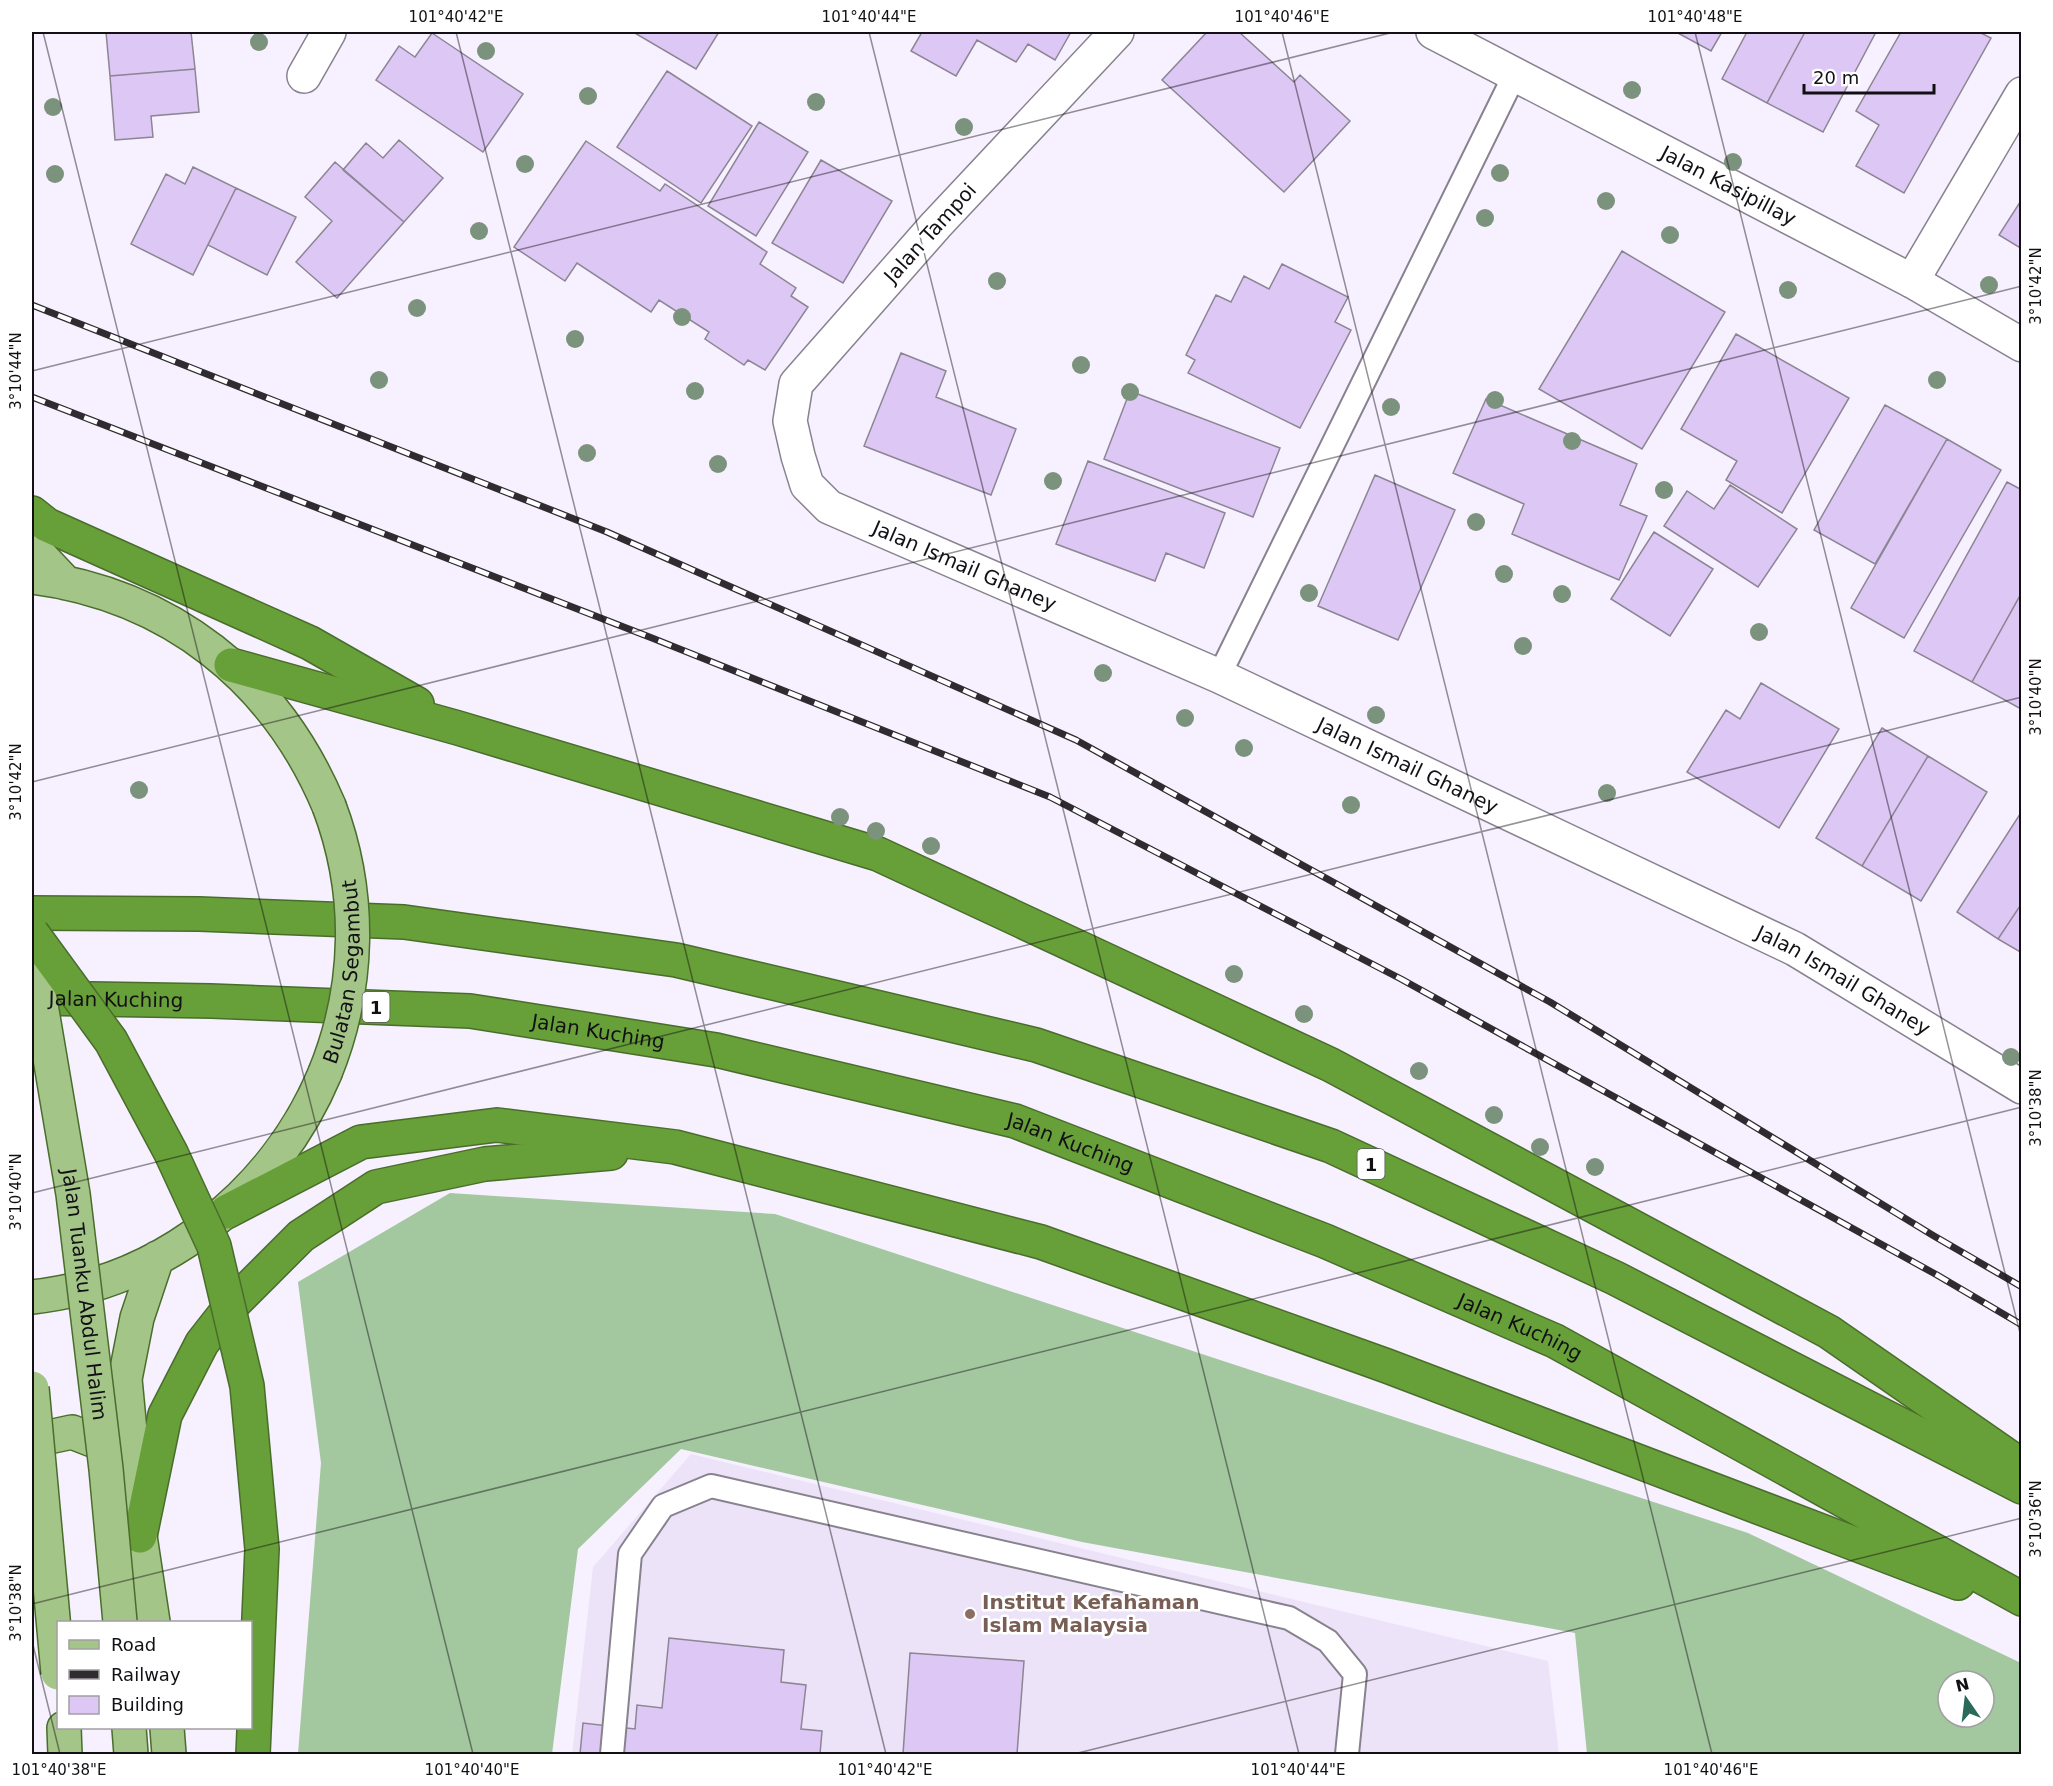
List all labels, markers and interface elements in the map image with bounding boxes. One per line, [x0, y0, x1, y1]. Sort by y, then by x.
text: 101°40'42"E [409, 8, 503, 26]
text: 101°40'44"E [822, 8, 916, 26]
text: 101°40'46"E [1235, 8, 1329, 26]
text: 101°40'48"E [1648, 8, 1742, 26]
scale bar [1804, 57, 1934, 95]
text: 20 m [1813, 67, 1859, 88]
street label: Jalan Kasipillay [1655, 140, 1800, 231]
street label: Jalan Tampoi [878, 178, 981, 289]
text: 3°10'42"N [2027, 247, 2045, 325]
text: 3°10'44"N [7, 332, 25, 410]
street label: Jalan Ismail Ghaney [867, 515, 1060, 616]
text: 3°10'40"N [2027, 658, 2045, 736]
street label: Jalan Ismail Ghaney [1311, 711, 1502, 819]
text: 3°10'42"N [7, 743, 25, 821]
street label: Bulatan Segambut [318, 878, 365, 1067]
street label: Jalan Ismail Ghaney [1750, 919, 1935, 1040]
street label: Jalan Kuching [47, 986, 183, 1013]
road number: 1 [362, 992, 389, 1022]
street label: Jalan Kuching [528, 1009, 666, 1054]
text: 3°10'38"N [2027, 1069, 2045, 1147]
street label: Jalan Kuching [1003, 1107, 1137, 1178]
road number: 1 [1358, 1149, 1384, 1179]
text: 3°10'40"N [7, 1153, 25, 1231]
street label: Jalan Tuanku Abdul Halim [57, 1165, 112, 1422]
street label: Jalan Kuching [1452, 1287, 1587, 1366]
text: 3°10'36"N [2027, 1480, 2045, 1558]
text: 3°10'38"N [7, 1564, 25, 1642]
place label: Institut Kefahaman Islam Malaysia [982, 1590, 1200, 1637]
marker: Institut Kefahaman Islam Malaysia [963, 1607, 977, 1621]
legend [57, 1621, 252, 1729]
text: Road [111, 1634, 156, 1655]
text: Railway [111, 1664, 181, 1685]
north arrow [1936, 1669, 1996, 1729]
text: N [1954, 1674, 1971, 1696]
text: Building [111, 1694, 184, 1715]
text: 101°40'38"E [12, 1761, 106, 1779]
text: 101°40'40"E [425, 1761, 519, 1779]
text: 101°40'42"E [838, 1761, 932, 1779]
text: 101°40'44"E [1251, 1761, 1345, 1779]
text: 101°40'46"E [1664, 1761, 1758, 1779]

